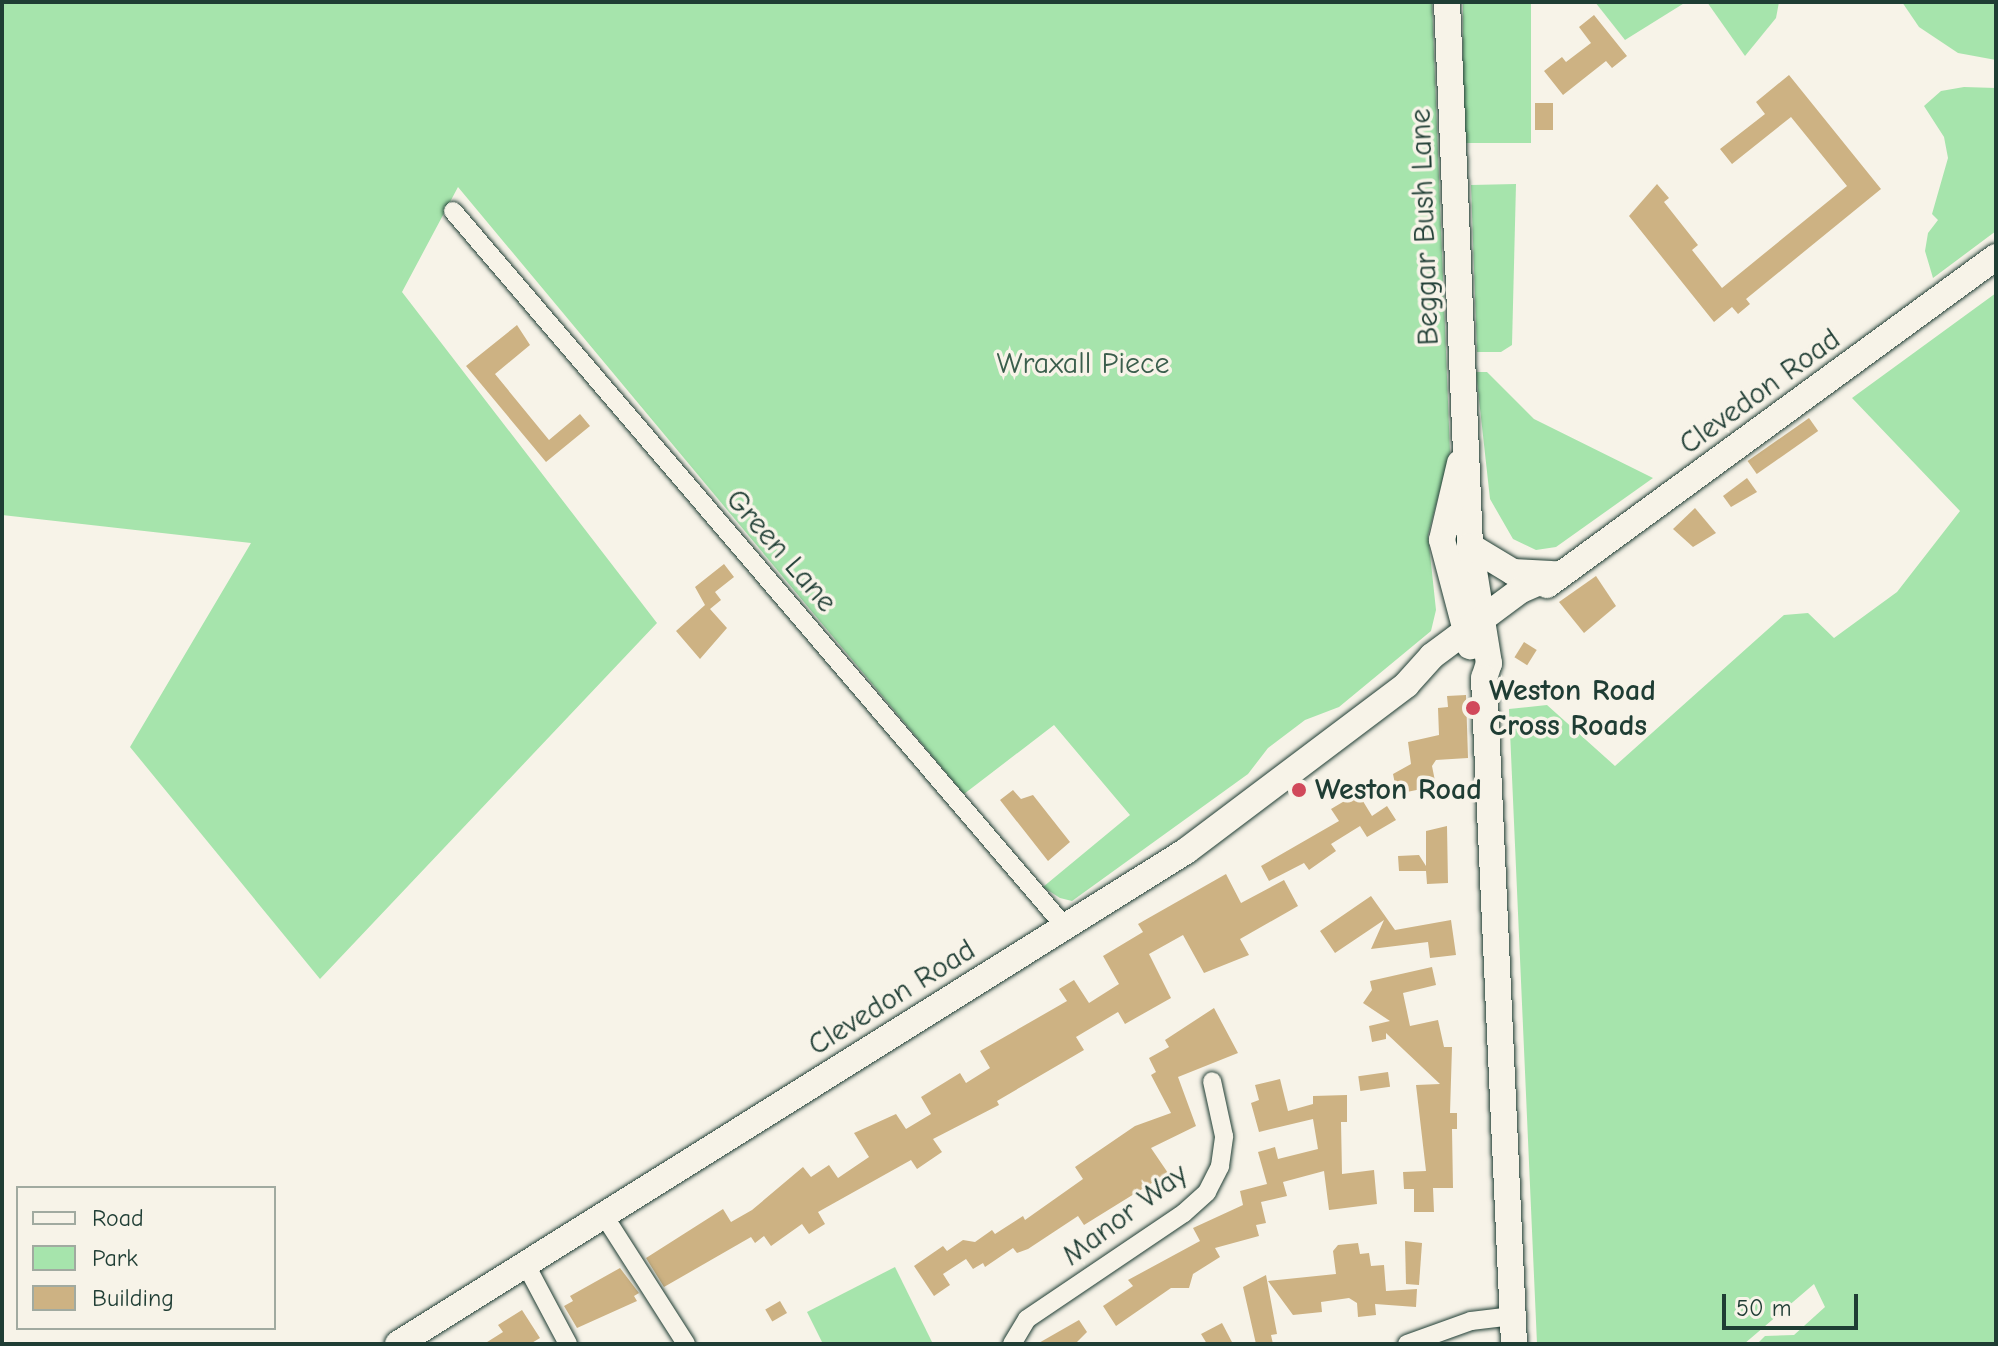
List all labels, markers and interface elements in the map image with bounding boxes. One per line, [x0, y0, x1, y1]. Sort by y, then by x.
street label: Beggar Bush Lane [1403, 108, 1447, 346]
street label: Clevedon Road [1673, 322, 1847, 462]
park label: Wraxall Piece [996, 346, 1170, 382]
street label: Green Lane [718, 482, 844, 620]
place label: Weston Road Cross Roads [1489, 673, 1656, 744]
marker: Weston Road Cross Roads [1464, 699, 1482, 717]
place label: Weston Road [1315, 772, 1482, 808]
marker: Weston Road [1290, 781, 1308, 799]
street label: Clevedon Road [802, 932, 982, 1064]
street label: Manor Way [1055, 1156, 1195, 1274]
legend [16, 1186, 276, 1330]
text: Road [92, 1204, 144, 1232]
text: Park [92, 1244, 138, 1272]
scale bar [1726, 1278, 1862, 1328]
text: Building [92, 1284, 174, 1312]
text: 50 m [1736, 1294, 1792, 1322]

